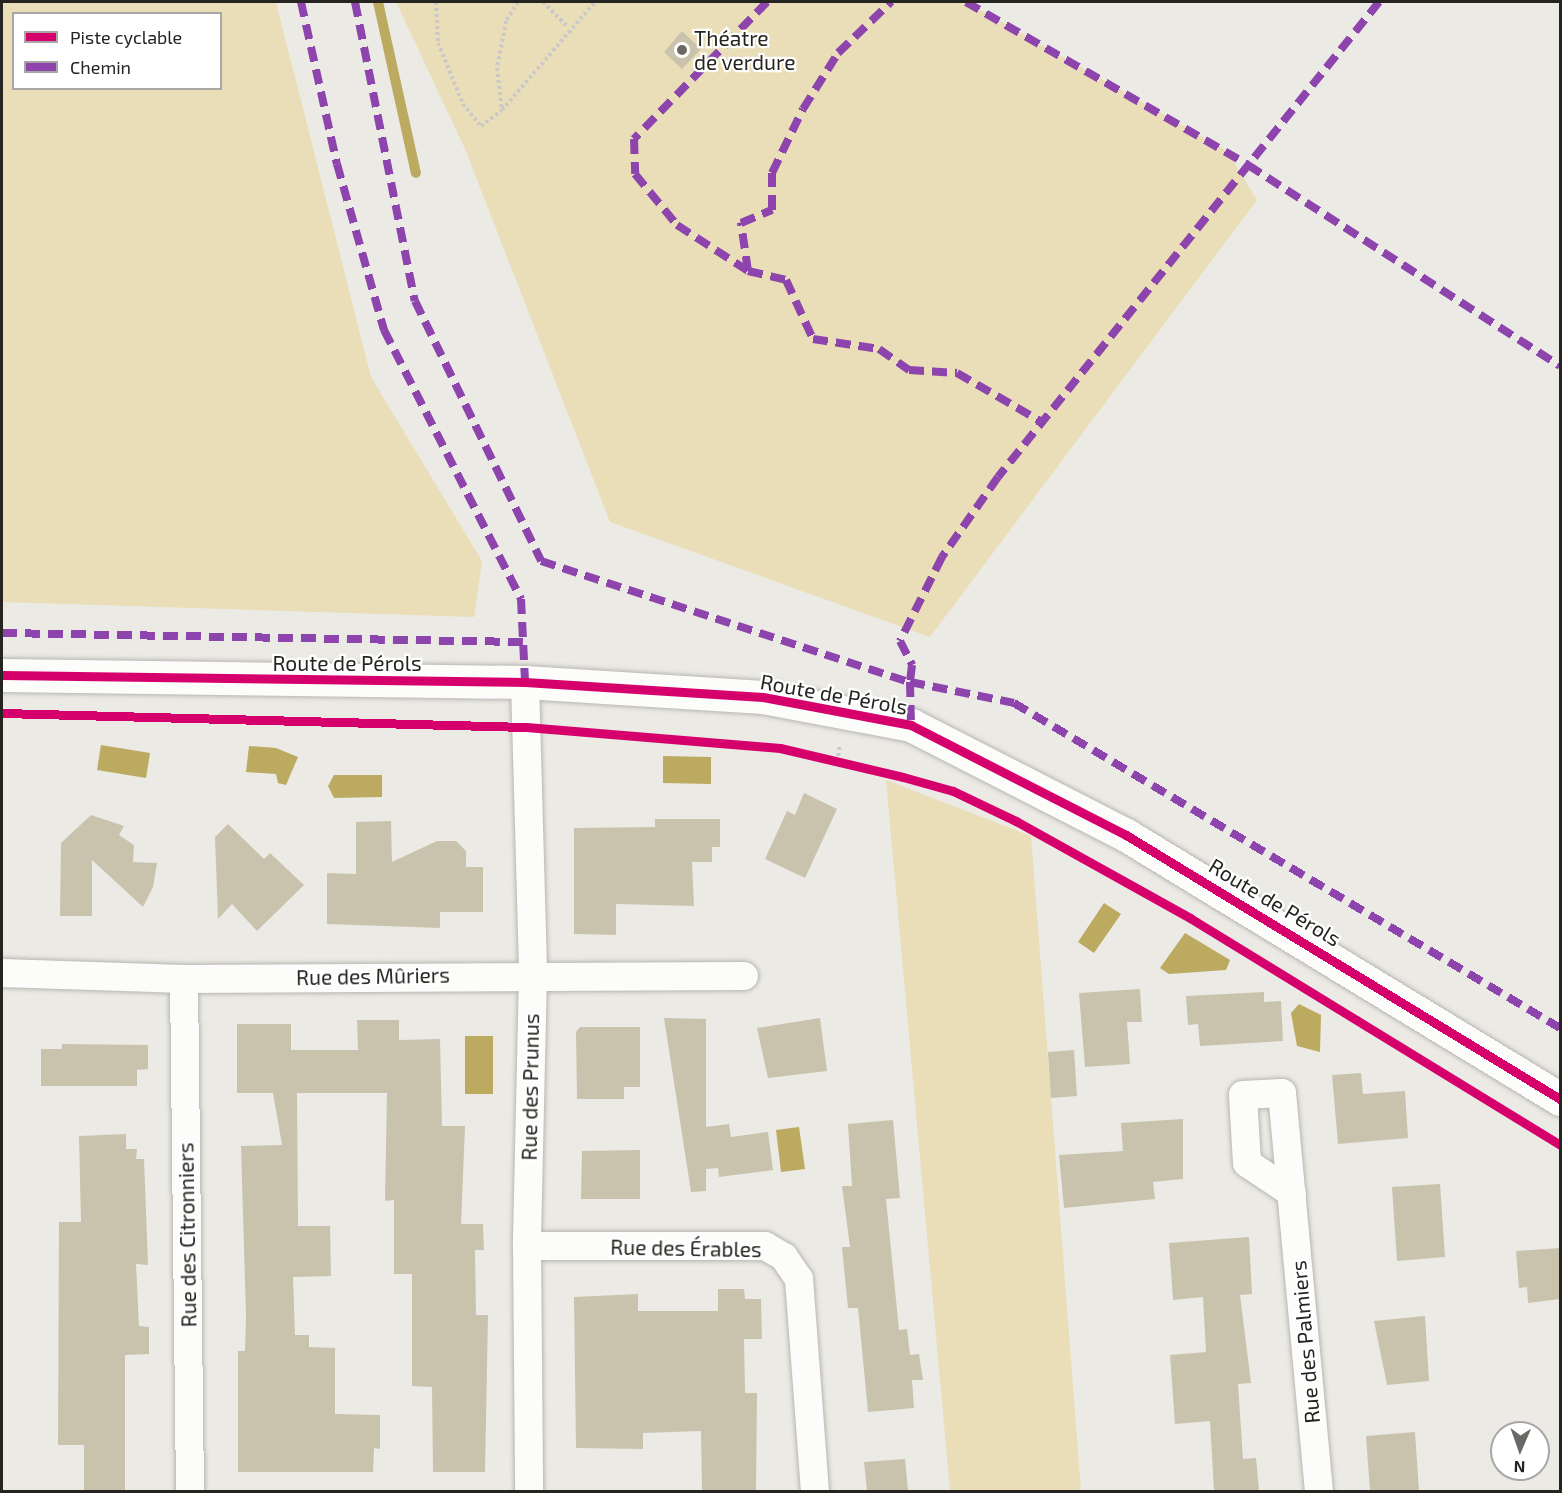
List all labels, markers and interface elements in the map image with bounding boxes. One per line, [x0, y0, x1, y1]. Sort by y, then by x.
legend [12, 12, 222, 90]
place label: Théatre de verdure [694, 25, 796, 75]
text: Piste cyclable [70, 26, 182, 48]
marker: Théatre de verdure [675, 43, 689, 57]
text: Chemin [70, 56, 131, 78]
street label: Route de Pérols [272, 650, 422, 676]
street label: Route de Pérols [758, 669, 910, 719]
street label: Route de Pérols [1205, 853, 1345, 951]
street label: Rue des Mûriers [296, 962, 450, 990]
street label: Rue des Prunus [516, 1013, 544, 1161]
street label: Rue des Citronniers [173, 1142, 201, 1328]
street label: Rue des Érables [610, 1234, 762, 1262]
street label: Rue des Palmiers [1285, 1259, 1325, 1425]
north arrow [1490, 1421, 1550, 1481]
text: N [1513, 1458, 1526, 1477]

